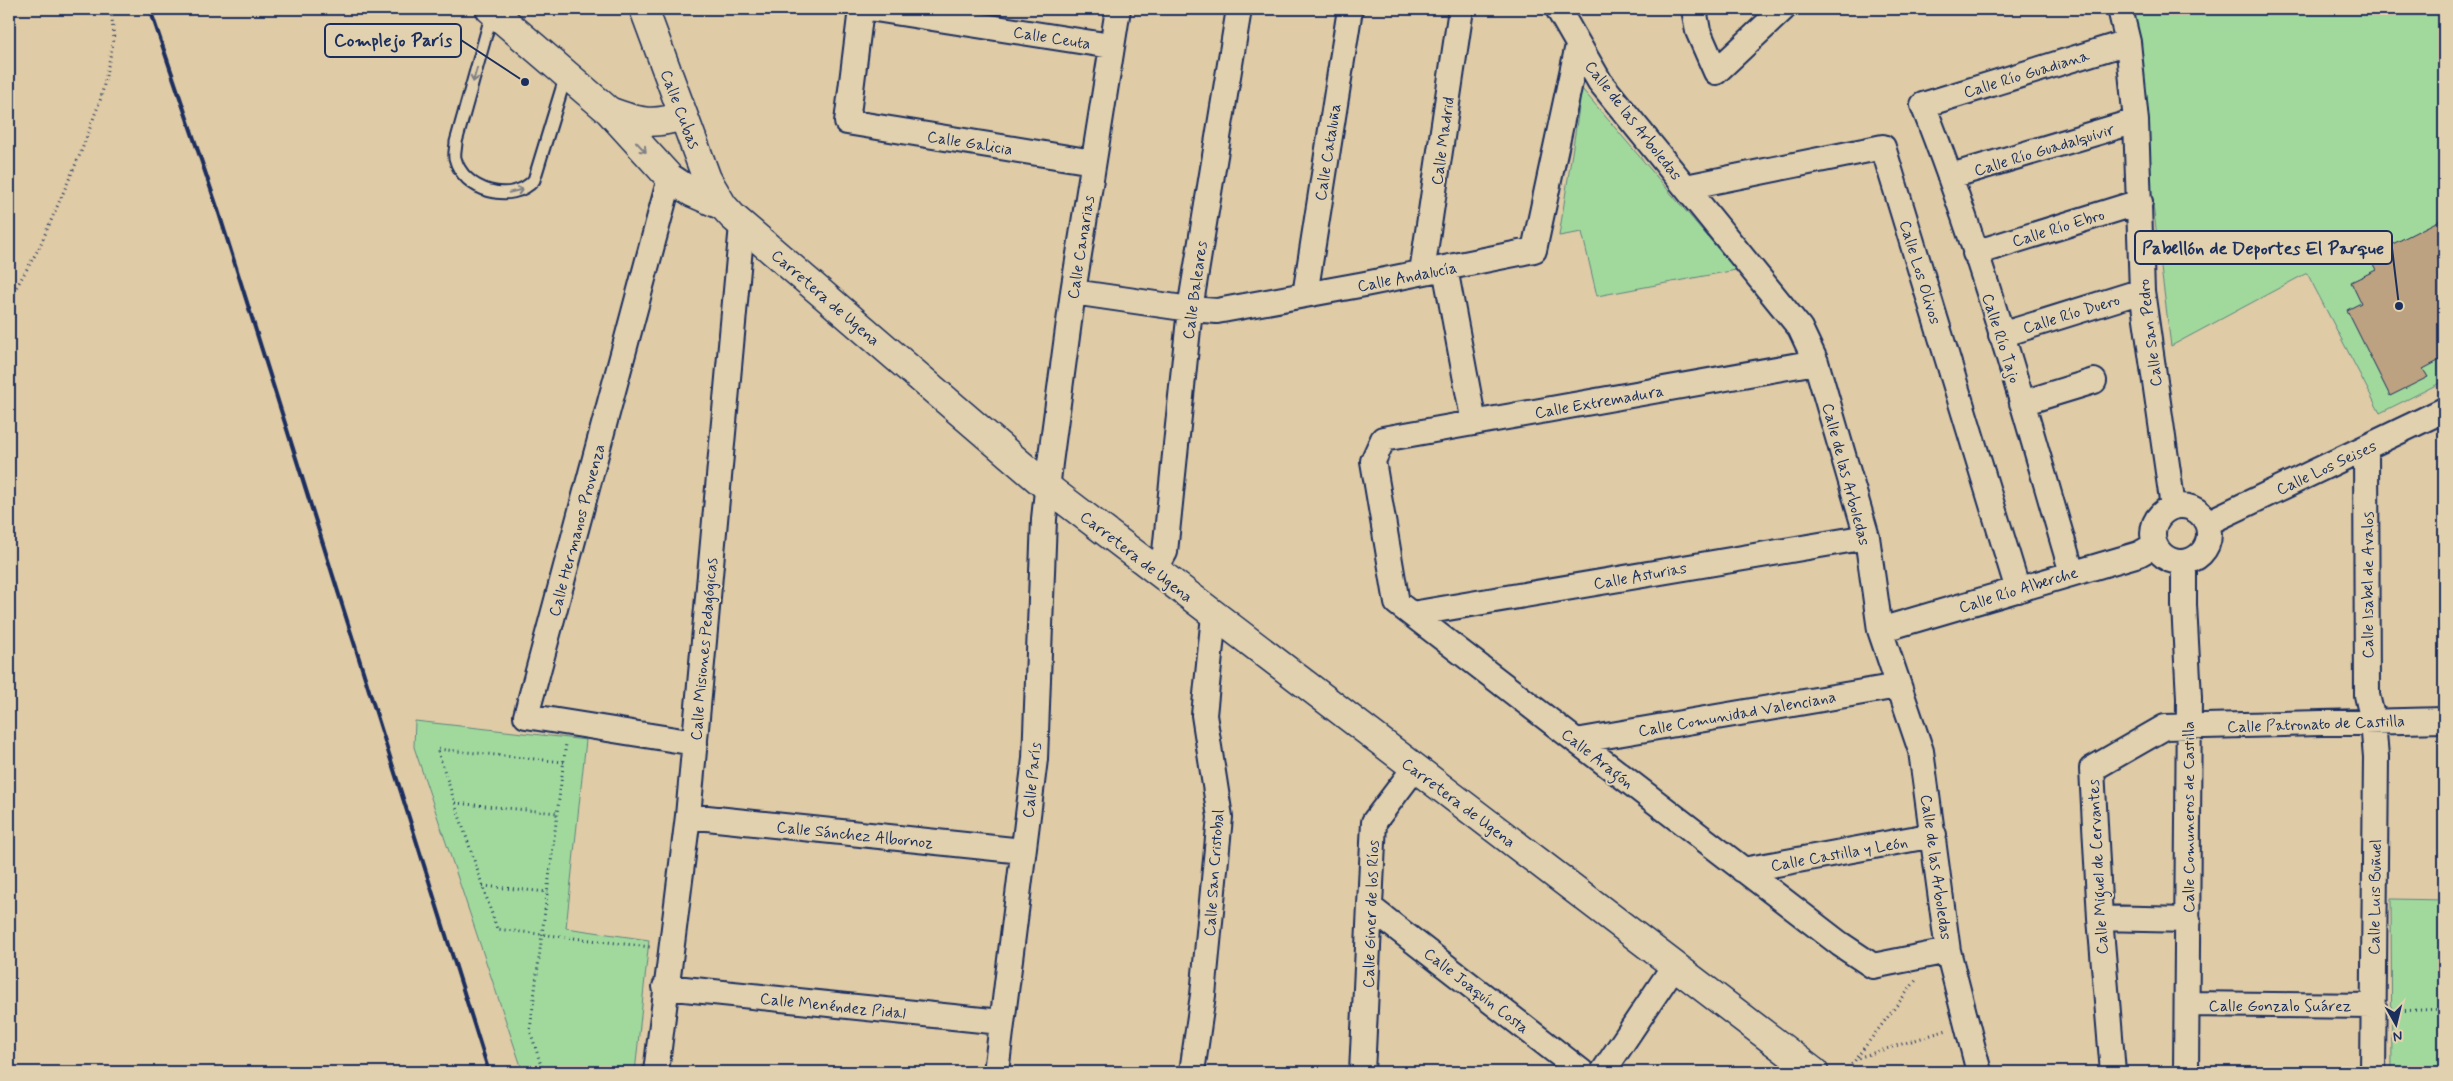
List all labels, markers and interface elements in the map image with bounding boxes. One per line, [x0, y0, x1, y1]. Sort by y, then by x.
street label: Calle Ceuta [1011, 22, 1092, 55]
callout: Complejo París [325, 24, 461, 57]
text: Complejo París [334, 29, 452, 53]
street label: Calle Río Guadiana [1961, 45, 2092, 104]
street label: Calle de las Arboledas [1579, 57, 1686, 185]
one-way arrow [469, 67, 479, 83]
street label: Calle Cubas [655, 67, 704, 152]
street label: Calle Madrid [1427, 96, 1460, 187]
street label: Calle Cataluña [1310, 102, 1347, 202]
street label: Calle Río Guadalquivir [1972, 119, 2118, 182]
street label: Calle Galicia [926, 126, 1014, 161]
one-way arrow [635, 141, 647, 154]
one-way arrow [508, 186, 524, 195]
street label: Calle Canarias [1063, 194, 1100, 301]
street label: Calle Río Ebro [2010, 204, 2107, 252]
street label: Calle Los Olivos [1894, 218, 1945, 327]
callout: Pabellón de Deportes El Parque [2135, 231, 2392, 264]
text: Pabellón de Deportes El Parque [2142, 237, 2384, 261]
street label: Calle Baleares [1178, 240, 1213, 341]
street label: Carretera de Ugena [766, 245, 884, 351]
street label: Calle Andalucía [1356, 257, 1459, 297]
street label: Calle San Pedro [2133, 278, 2168, 388]
street label: Calle Río Duero [2020, 290, 2123, 339]
street label: Calle Río Tajo [1976, 291, 2025, 386]
street label: Calle Extremadura [1533, 381, 1665, 424]
street label: Calle de las Arboledas [1816, 401, 1875, 548]
street label: Calle Los Seises [2273, 436, 2380, 501]
street label: Calle Hermanos Provenza [544, 442, 611, 619]
street label: Carretera de Ugena [1075, 507, 1197, 608]
street label: Calle Isabel de Avalos [2358, 512, 2379, 658]
street label: Calle Misiones Pedagógicas [686, 557, 723, 741]
street label: Calle Asturias [1592, 558, 1689, 595]
street label: Calle Río Alberche [1956, 562, 2081, 619]
street label: Calle Comunidad Valenciana [1637, 687, 1838, 742]
street label: Calle Patronato de Castilla [2227, 711, 2406, 738]
street label: Calle Comuneros de Castilla [2179, 721, 2200, 913]
street label: Calle Aragón [1556, 724, 1638, 795]
street label: Calle París [1018, 741, 1047, 819]
street label: Carretera de Ugena [1397, 753, 1519, 853]
street label: Calle Miguel de Cervantes [2083, 779, 2115, 955]
street label: Calle de las Arboledas [1915, 793, 1956, 941]
street label: Calle San Cristobal [1200, 809, 1229, 937]
street label: Calle Sánchez Albornoz [775, 817, 934, 854]
street label: Calle Castilla y León [1769, 832, 1909, 877]
street label: Calle Luis Buñuel [2364, 839, 2387, 955]
street label: Calle Giner de los Ríos [1358, 840, 1385, 988]
street label: Calle Joaquín Costa [1419, 943, 1533, 1039]
street label: Calle Menéndez Pidal [759, 988, 907, 1025]
street label: Calle Gonzalo Suárez [2209, 996, 2352, 1017]
north arrow [2370, 998, 2420, 1048]
text: N [2392, 1026, 2404, 1045]

